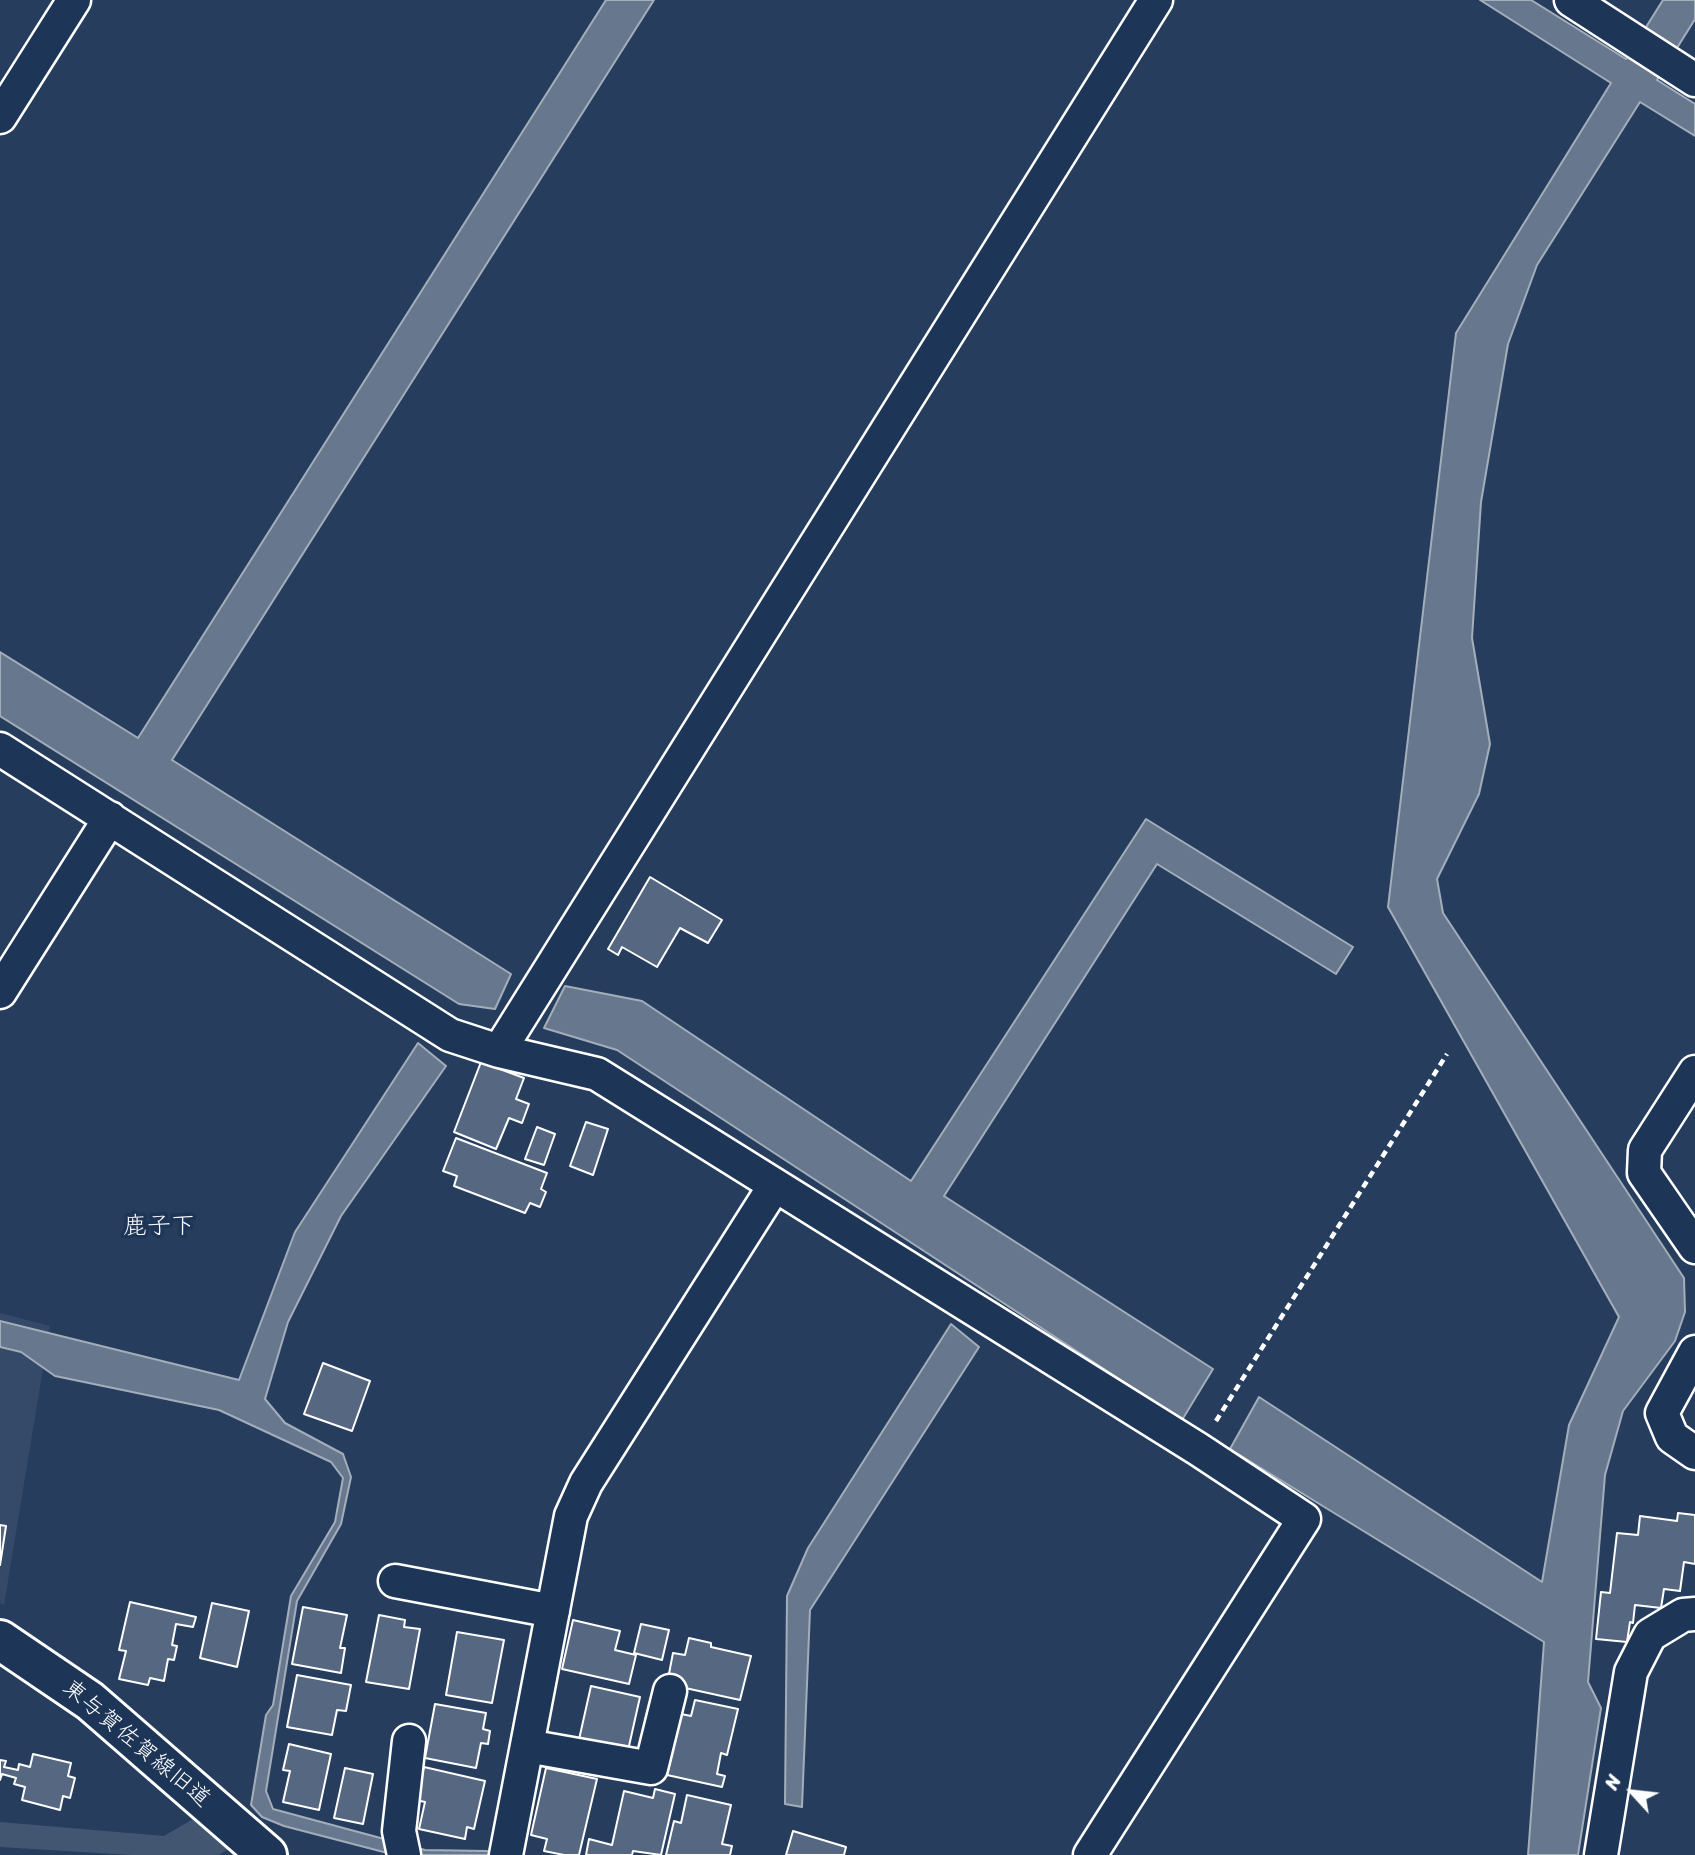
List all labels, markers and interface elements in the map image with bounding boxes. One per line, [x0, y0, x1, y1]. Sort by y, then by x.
district label: 鹿子下 [123, 1213, 195, 1241]
street label: 東与賀佐賀線旧道 [57, 1674, 215, 1814]
north arrow [1597, 1757, 1667, 1827]
text: N [1595, 1769, 1631, 1796]

